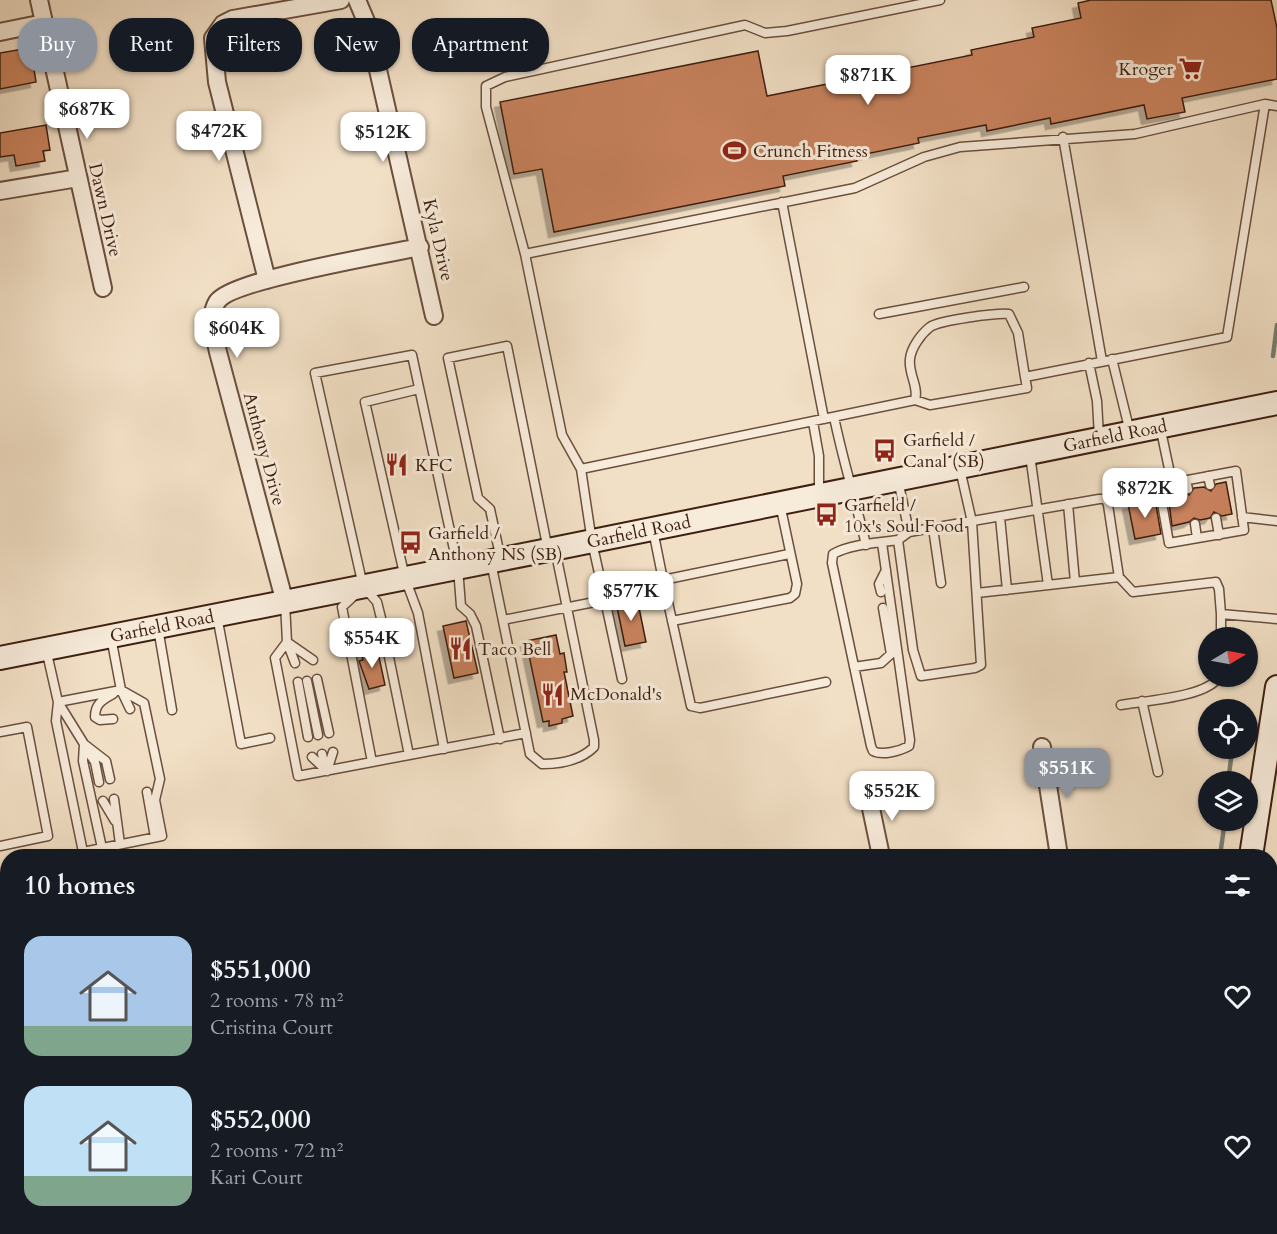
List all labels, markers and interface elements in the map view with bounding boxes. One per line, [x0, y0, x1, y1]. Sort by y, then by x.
chip: Buy [18, 18, 97, 72]
chip: Rent [109, 18, 194, 72]
chip: Filters [206, 18, 302, 72]
chip: New [314, 18, 400, 72]
chip: Apartment [412, 18, 549, 72]
pin: $871K [826, 55, 910, 106]
supermarket icon: Kroger [1178, 56, 1204, 82]
place label: Kroger [1118, 57, 1173, 82]
text: $871K [839, 61, 897, 88]
pin: $687K [45, 89, 129, 140]
text: $687K [58, 95, 116, 122]
pin: $472K [177, 111, 261, 162]
pin: $512K [341, 112, 425, 163]
text: $472K [190, 117, 248, 144]
text: $512K [354, 118, 412, 145]
sports icon: Crunch Fitness [722, 138, 748, 164]
place label: Crunch Fitness [753, 139, 868, 164]
street label: Dawn Drive [82, 161, 128, 259]
street label: Kyla Drive [416, 196, 460, 284]
pin: $604K [195, 308, 279, 359]
text: $604K [208, 314, 266, 341]
street label: Anthony Drive [237, 390, 291, 508]
street label: Garfield Road [1061, 413, 1170, 458]
place label: Garfield / Canal (SB) [903, 428, 985, 474]
bus stop icon: Garfield / Canal (SB) [872, 437, 898, 463]
restaurant icon: KFC [384, 452, 410, 478]
place label: KFC [415, 453, 453, 478]
pin: $872K [1103, 468, 1187, 519]
text: $872K [1116, 474, 1174, 501]
place label: Garfield / 10x's Soul Food [844, 493, 964, 539]
bus stop icon: Garfield / 10x's Soul Food [813, 502, 839, 528]
street label: Garfield Road [584, 509, 693, 554]
place label: Garfield / Anthony NS (SB) [428, 521, 563, 567]
bus stop icon: Garfield / Anthony NS (SB) [397, 530, 423, 556]
pin: $577K [589, 571, 673, 622]
text: $577K [602, 577, 660, 604]
street label: Garfield Road [108, 604, 216, 649]
pin: $554K [330, 618, 414, 669]
text: $554K [343, 624, 401, 651]
north arrow [1198, 627, 1258, 687]
map controls [1198, 627, 1258, 831]
restaurant icon: Taco Bell [447, 636, 473, 662]
place label: Taco Bell [478, 637, 552, 662]
restaurant icon: McDonald's [539, 681, 565, 707]
place label: McDonald's [570, 682, 662, 707]
button: locate [1198, 699, 1258, 759]
pin: $551K [1025, 748, 1109, 799]
text: $551K [1038, 754, 1096, 781]
pin: $552K [850, 771, 934, 822]
button: layers [1198, 771, 1258, 831]
text: $552K [863, 777, 921, 804]
text: 10 homes [24, 868, 135, 903]
icon: filters [1221, 869, 1254, 902]
text: $551,000 [210, 952, 311, 987]
icon: home [72, 960, 144, 1032]
icon: heart [1221, 980, 1254, 1013]
text: 2 rooms · 78 m² [210, 987, 343, 1014]
text: Cristina Court [210, 1014, 333, 1041]
text: $552,000 [210, 1102, 311, 1137]
icon: home [72, 1110, 144, 1182]
icon: heart [1221, 1130, 1254, 1163]
text: 2 rooms · 72 m² [210, 1137, 343, 1164]
text: Kari Court [210, 1164, 303, 1191]

